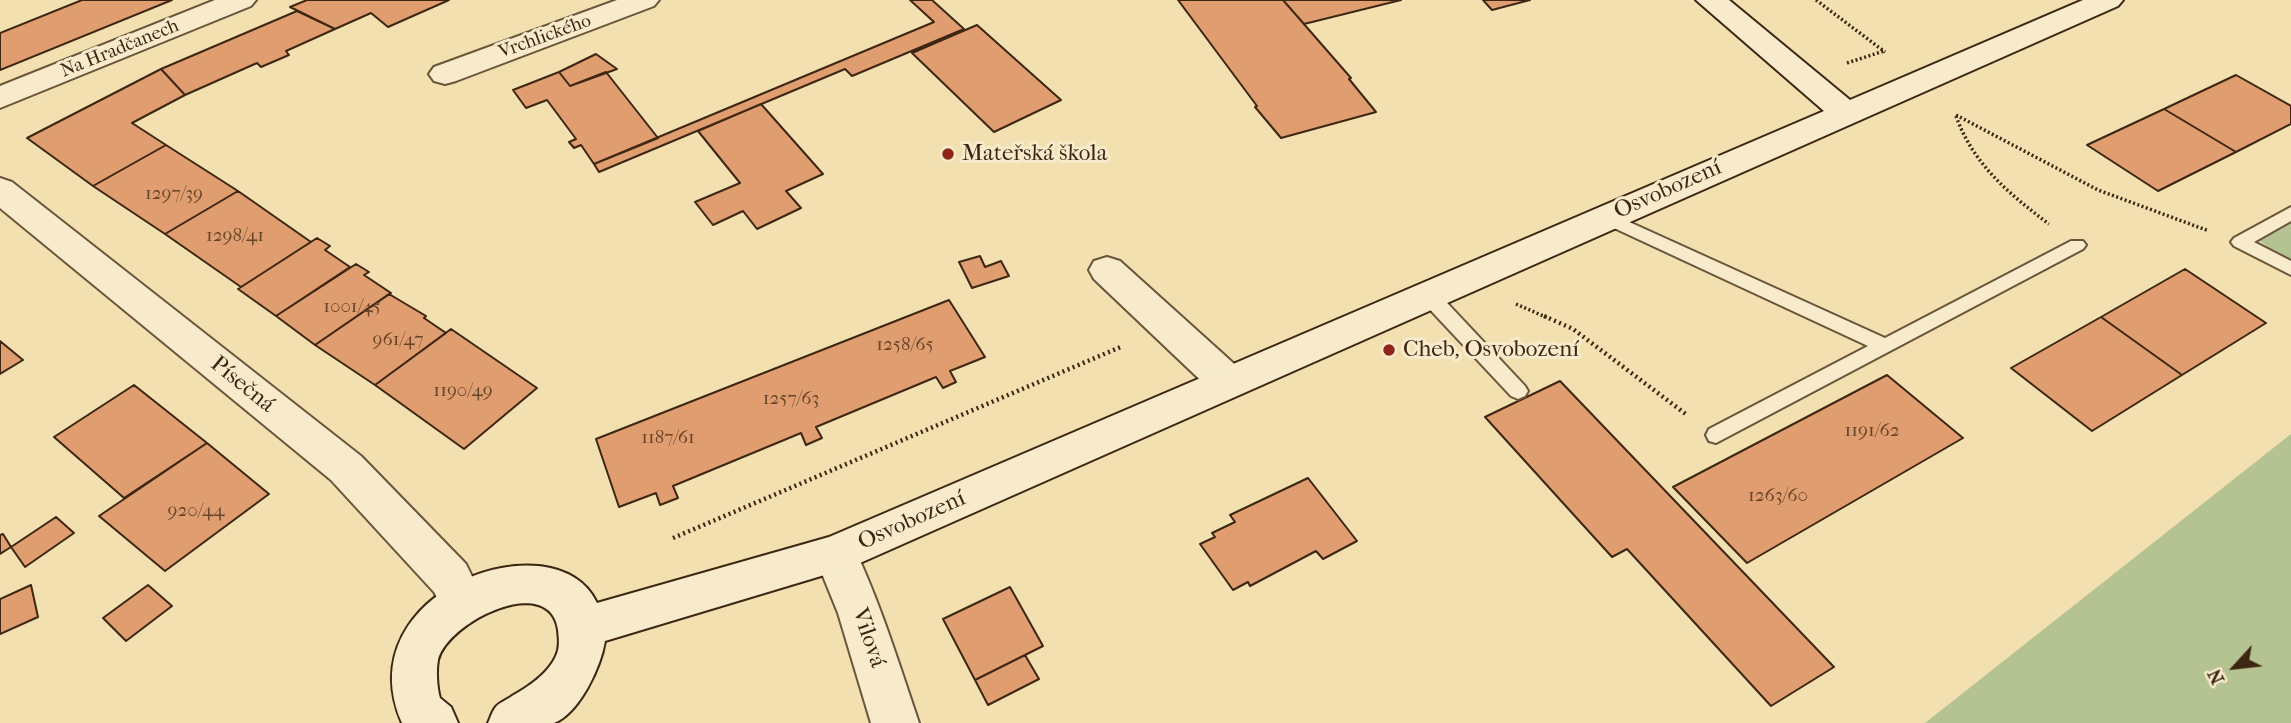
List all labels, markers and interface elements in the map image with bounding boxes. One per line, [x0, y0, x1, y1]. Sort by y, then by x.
street label: Vrchlického [496, 10, 594, 64]
street label: Na Hradčanech [58, 15, 182, 83]
place label: Mateřská škola [962, 140, 1107, 168]
marker: Mateřská škola [940, 146, 956, 162]
street label: Osvobození [1610, 154, 1726, 226]
house number: 1297/39 [145, 183, 203, 205]
house number: 1298/41 [206, 225, 264, 247]
house number: 1001/45 [323, 296, 381, 318]
house number: 961/47 [373, 329, 423, 351]
house number: 1258/65 [876, 334, 934, 356]
place label: Cheb, Osvobození [1403, 336, 1579, 364]
marker: Cheb, Osvobození [1381, 342, 1397, 358]
street label: Písečná [204, 351, 280, 419]
house number: 1190/49 [433, 380, 493, 402]
house number: 1257/63 [763, 388, 819, 410]
house number: 1191/62 [1845, 420, 1899, 442]
house number: 1187/61 [641, 427, 695, 449]
street label: Osvobození [854, 485, 970, 557]
house number: 1263/60 [1748, 485, 1808, 507]
house number: 920/44 [168, 500, 224, 522]
street label: Vilová [845, 605, 891, 671]
north arrow [2200, 632, 2270, 702]
text: N [2203, 665, 2229, 688]

